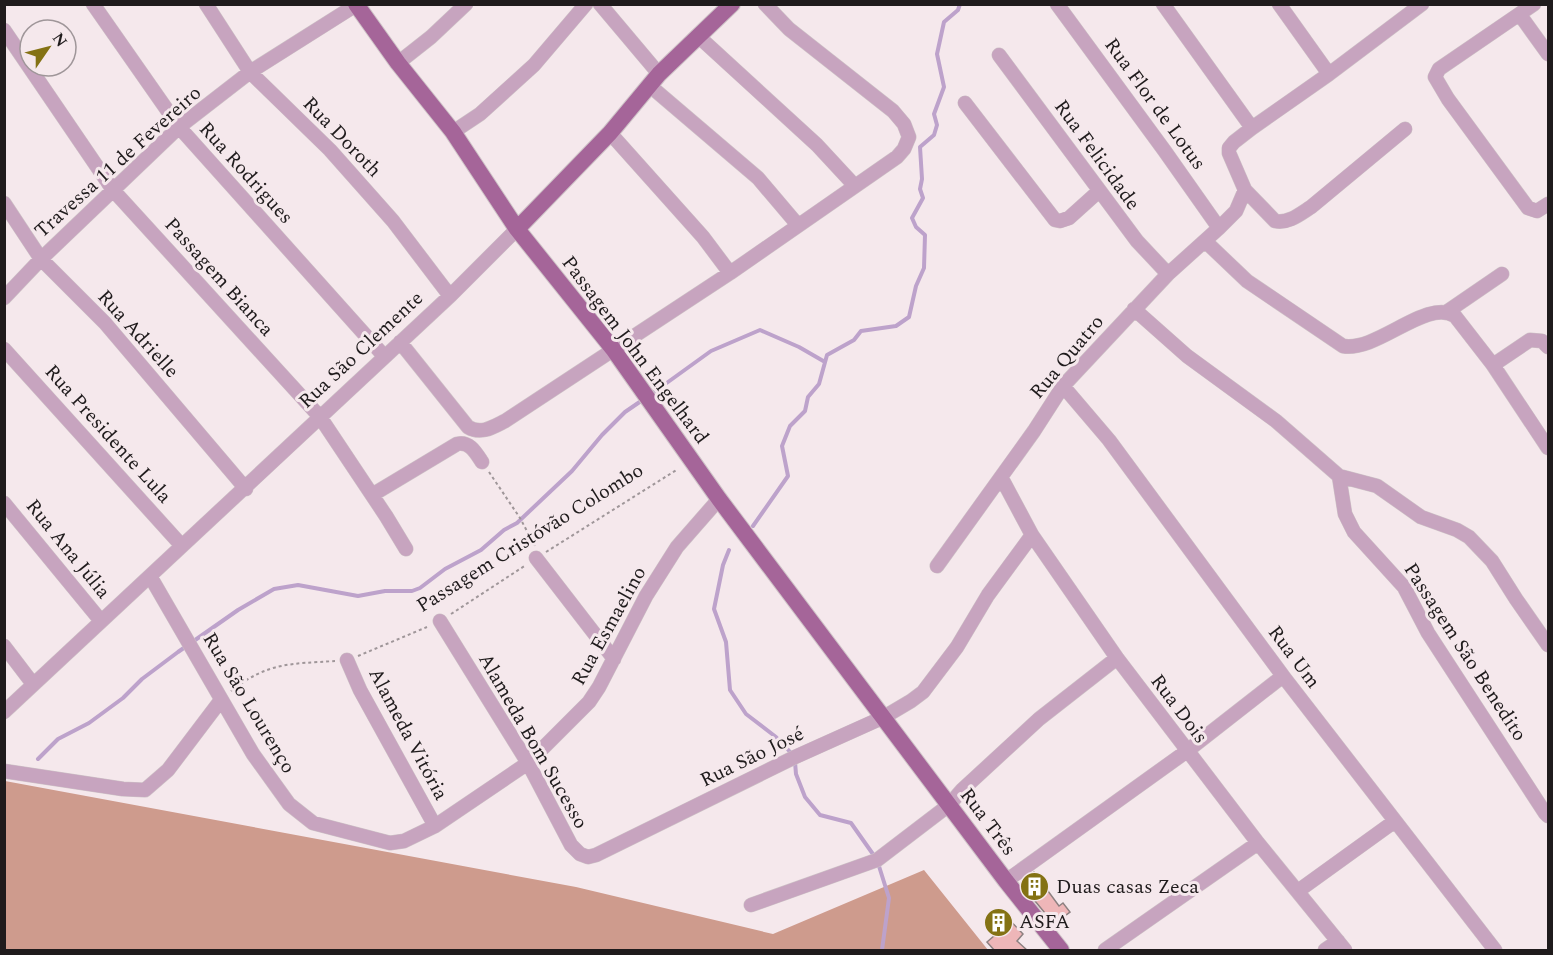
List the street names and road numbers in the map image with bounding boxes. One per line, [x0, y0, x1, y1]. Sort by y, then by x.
street label: Rua Flor de Lotus [1097, 32, 1213, 176]
street label: Travessa 11 de Fevereiro [28, 79, 208, 245]
street label: Rua Doroth [295, 90, 389, 184]
street label: Rua Felicidade [1047, 93, 1147, 217]
street label: Rua Rodrigues [192, 115, 300, 231]
street label: Passagem Bianca [157, 211, 281, 344]
street label: Passagem John Engelhard [554, 249, 716, 451]
street label: Rua Adrielle [90, 283, 186, 385]
street label: Rua São Clemente [292, 284, 430, 416]
street label: Rua Quatro [1023, 308, 1111, 406]
street label: Rua Presidente Lula [37, 358, 179, 510]
street label: Passagem Cristóvão Colombo [411, 456, 649, 620]
street label: Rua Ana Júlia [18, 492, 118, 606]
street label: Passagem São Benedito [1396, 557, 1534, 747]
street label: Rua Esmaelino [564, 561, 654, 691]
street label: Rua Um [1260, 619, 1328, 695]
street label: Rua São Lourenço [195, 627, 303, 779]
street label: Alameda Bom Sucesso [470, 647, 596, 835]
street label: Alameda Vitória [360, 662, 456, 806]
street label: Rua Dois [1143, 668, 1215, 750]
street label: Rua São José [695, 719, 809, 795]
street label: Rua Três [952, 782, 1024, 862]

